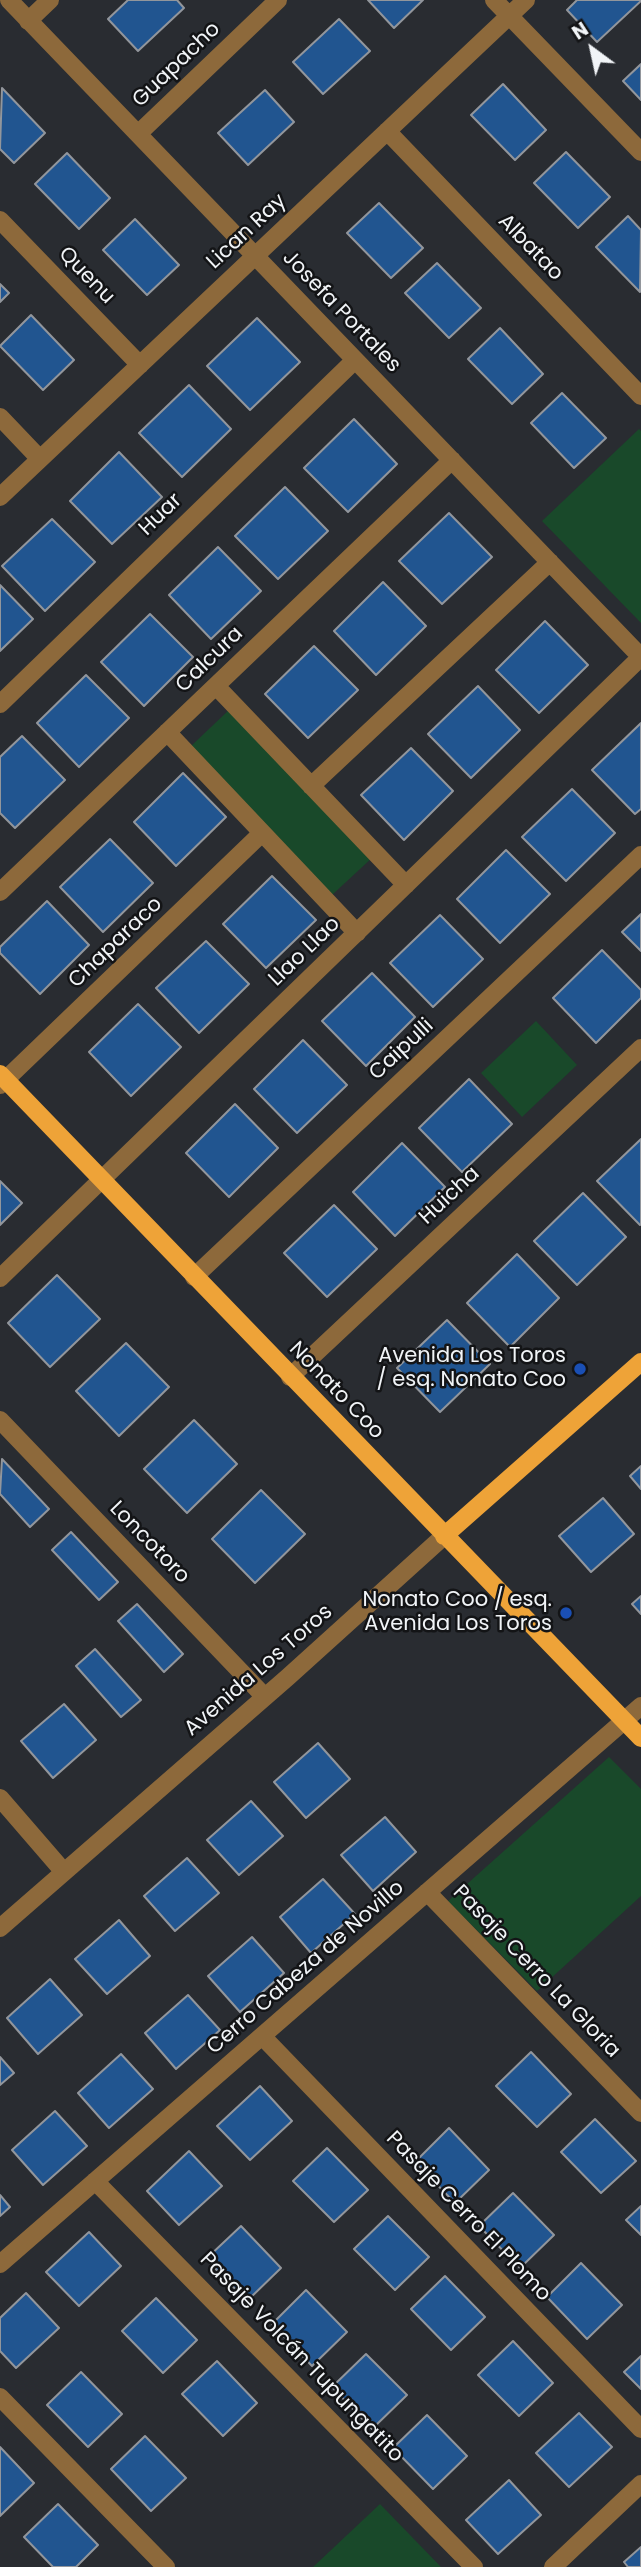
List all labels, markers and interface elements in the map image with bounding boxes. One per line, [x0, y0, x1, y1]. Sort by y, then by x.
north arrow [557, 14, 627, 84]
text: N [567, 16, 594, 46]
street label: Guapacho [128, 17, 226, 113]
street label: Lican Ray [202, 189, 292, 275]
street label: Albatao [492, 209, 568, 287]
street label: Quenu [53, 242, 119, 310]
street label: Josefa Portales [276, 246, 406, 378]
street label: Huar [134, 489, 188, 541]
street label: Calcura [171, 622, 249, 698]
street label: Chaparaco [64, 892, 168, 994]
street label: Llao Llao [264, 912, 346, 992]
street label: Caipulli [365, 1014, 439, 1086]
street label: Huicha [415, 1162, 485, 1230]
street label: Nonato Coo [283, 1337, 389, 1445]
place label: Avenida Los Toros / esq. Nonato Coo [377, 1344, 566, 1394]
marker: Avenida Los Toros / esq. Nonato Coo [572, 1361, 588, 1377]
street label: Loncotoro [104, 1497, 194, 1589]
place label: Nonato Coo / esq. Avenida Los Toros [363, 1588, 552, 1638]
street label: Avenida Los Toros [180, 1600, 338, 1742]
marker: Nonato Coo / esq. Avenida Los Toros [558, 1605, 574, 1621]
street label: Cerro Cabeza de Novillo [202, 1876, 410, 2060]
street label: Pasaje Cerro La Gloria [447, 1880, 625, 2064]
street label: Pasaje Cerro El Plomo [380, 2127, 556, 2307]
street label: Pasaje Volcán Tupungatito [194, 2248, 408, 2468]

